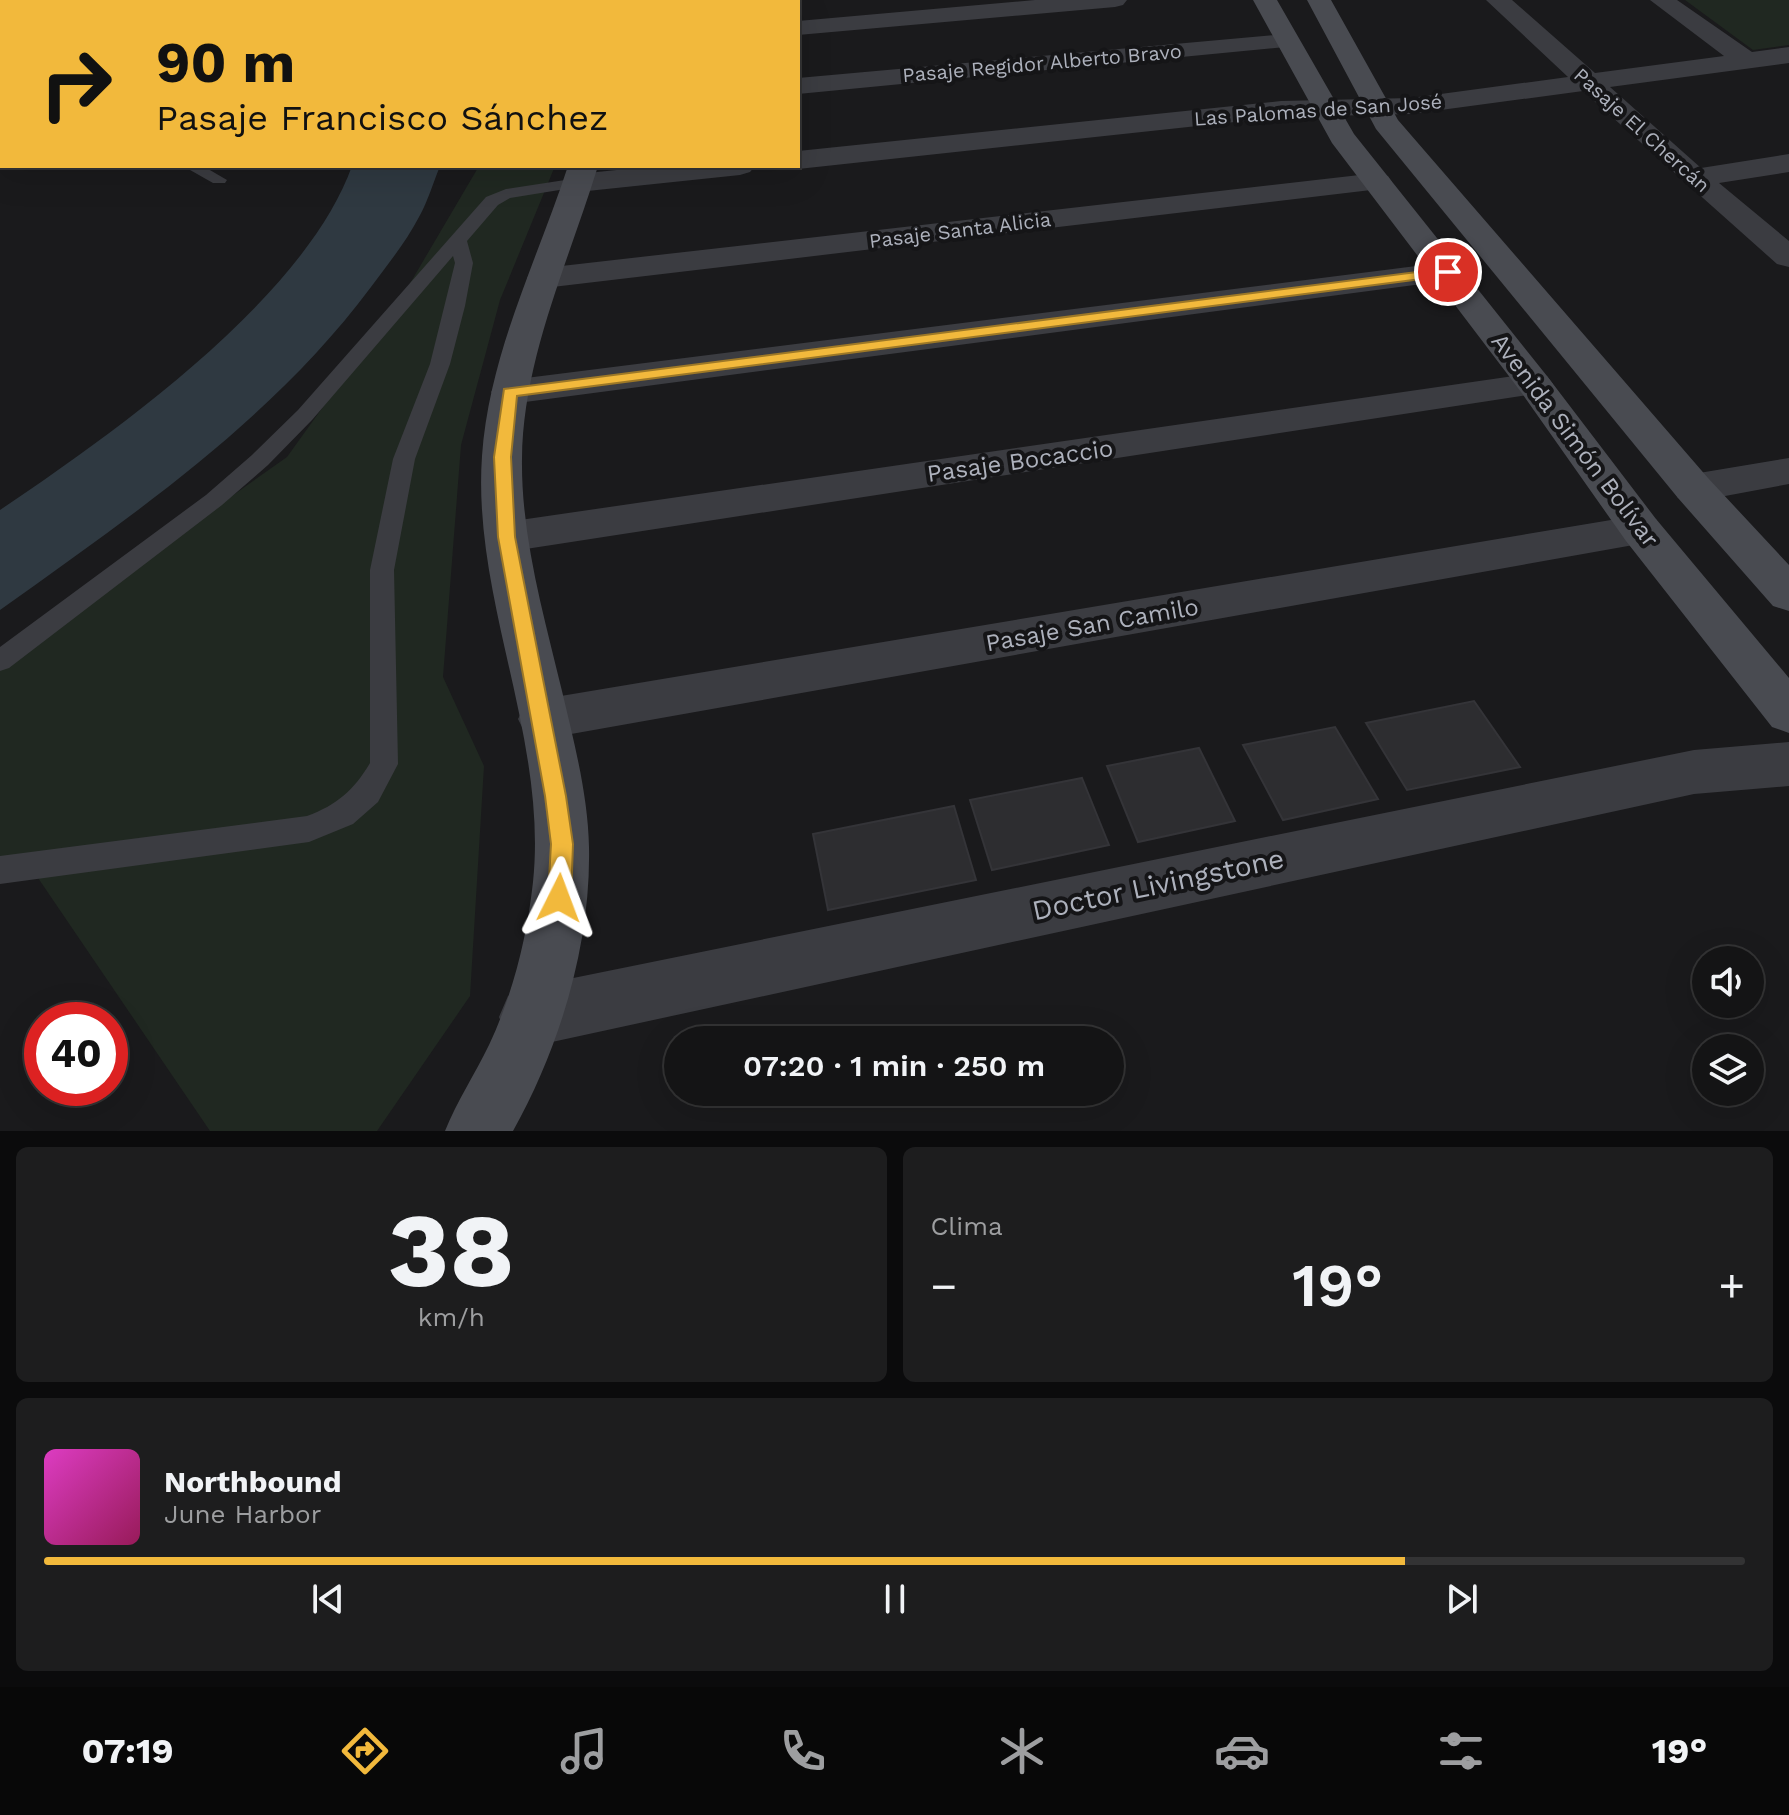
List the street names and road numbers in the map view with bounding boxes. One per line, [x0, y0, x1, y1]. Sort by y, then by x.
street label: Pasaje Regidor Alberto Bravo [901, 39, 1183, 87]
street label: Pasaje El Chercán [1569, 63, 1715, 197]
street label: Las Palomas de San José [1193, 89, 1443, 131]
street label: Pasaje Santa Alicia [868, 207, 1052, 253]
street label: Avenida Simón Bolívar [1486, 328, 1665, 552]
street label: Pasaje Bocaccio [925, 434, 1115, 488]
street label: Pasaje San Camilo [983, 592, 1201, 658]
street label: Doctor Livingstone [1029, 842, 1287, 927]

